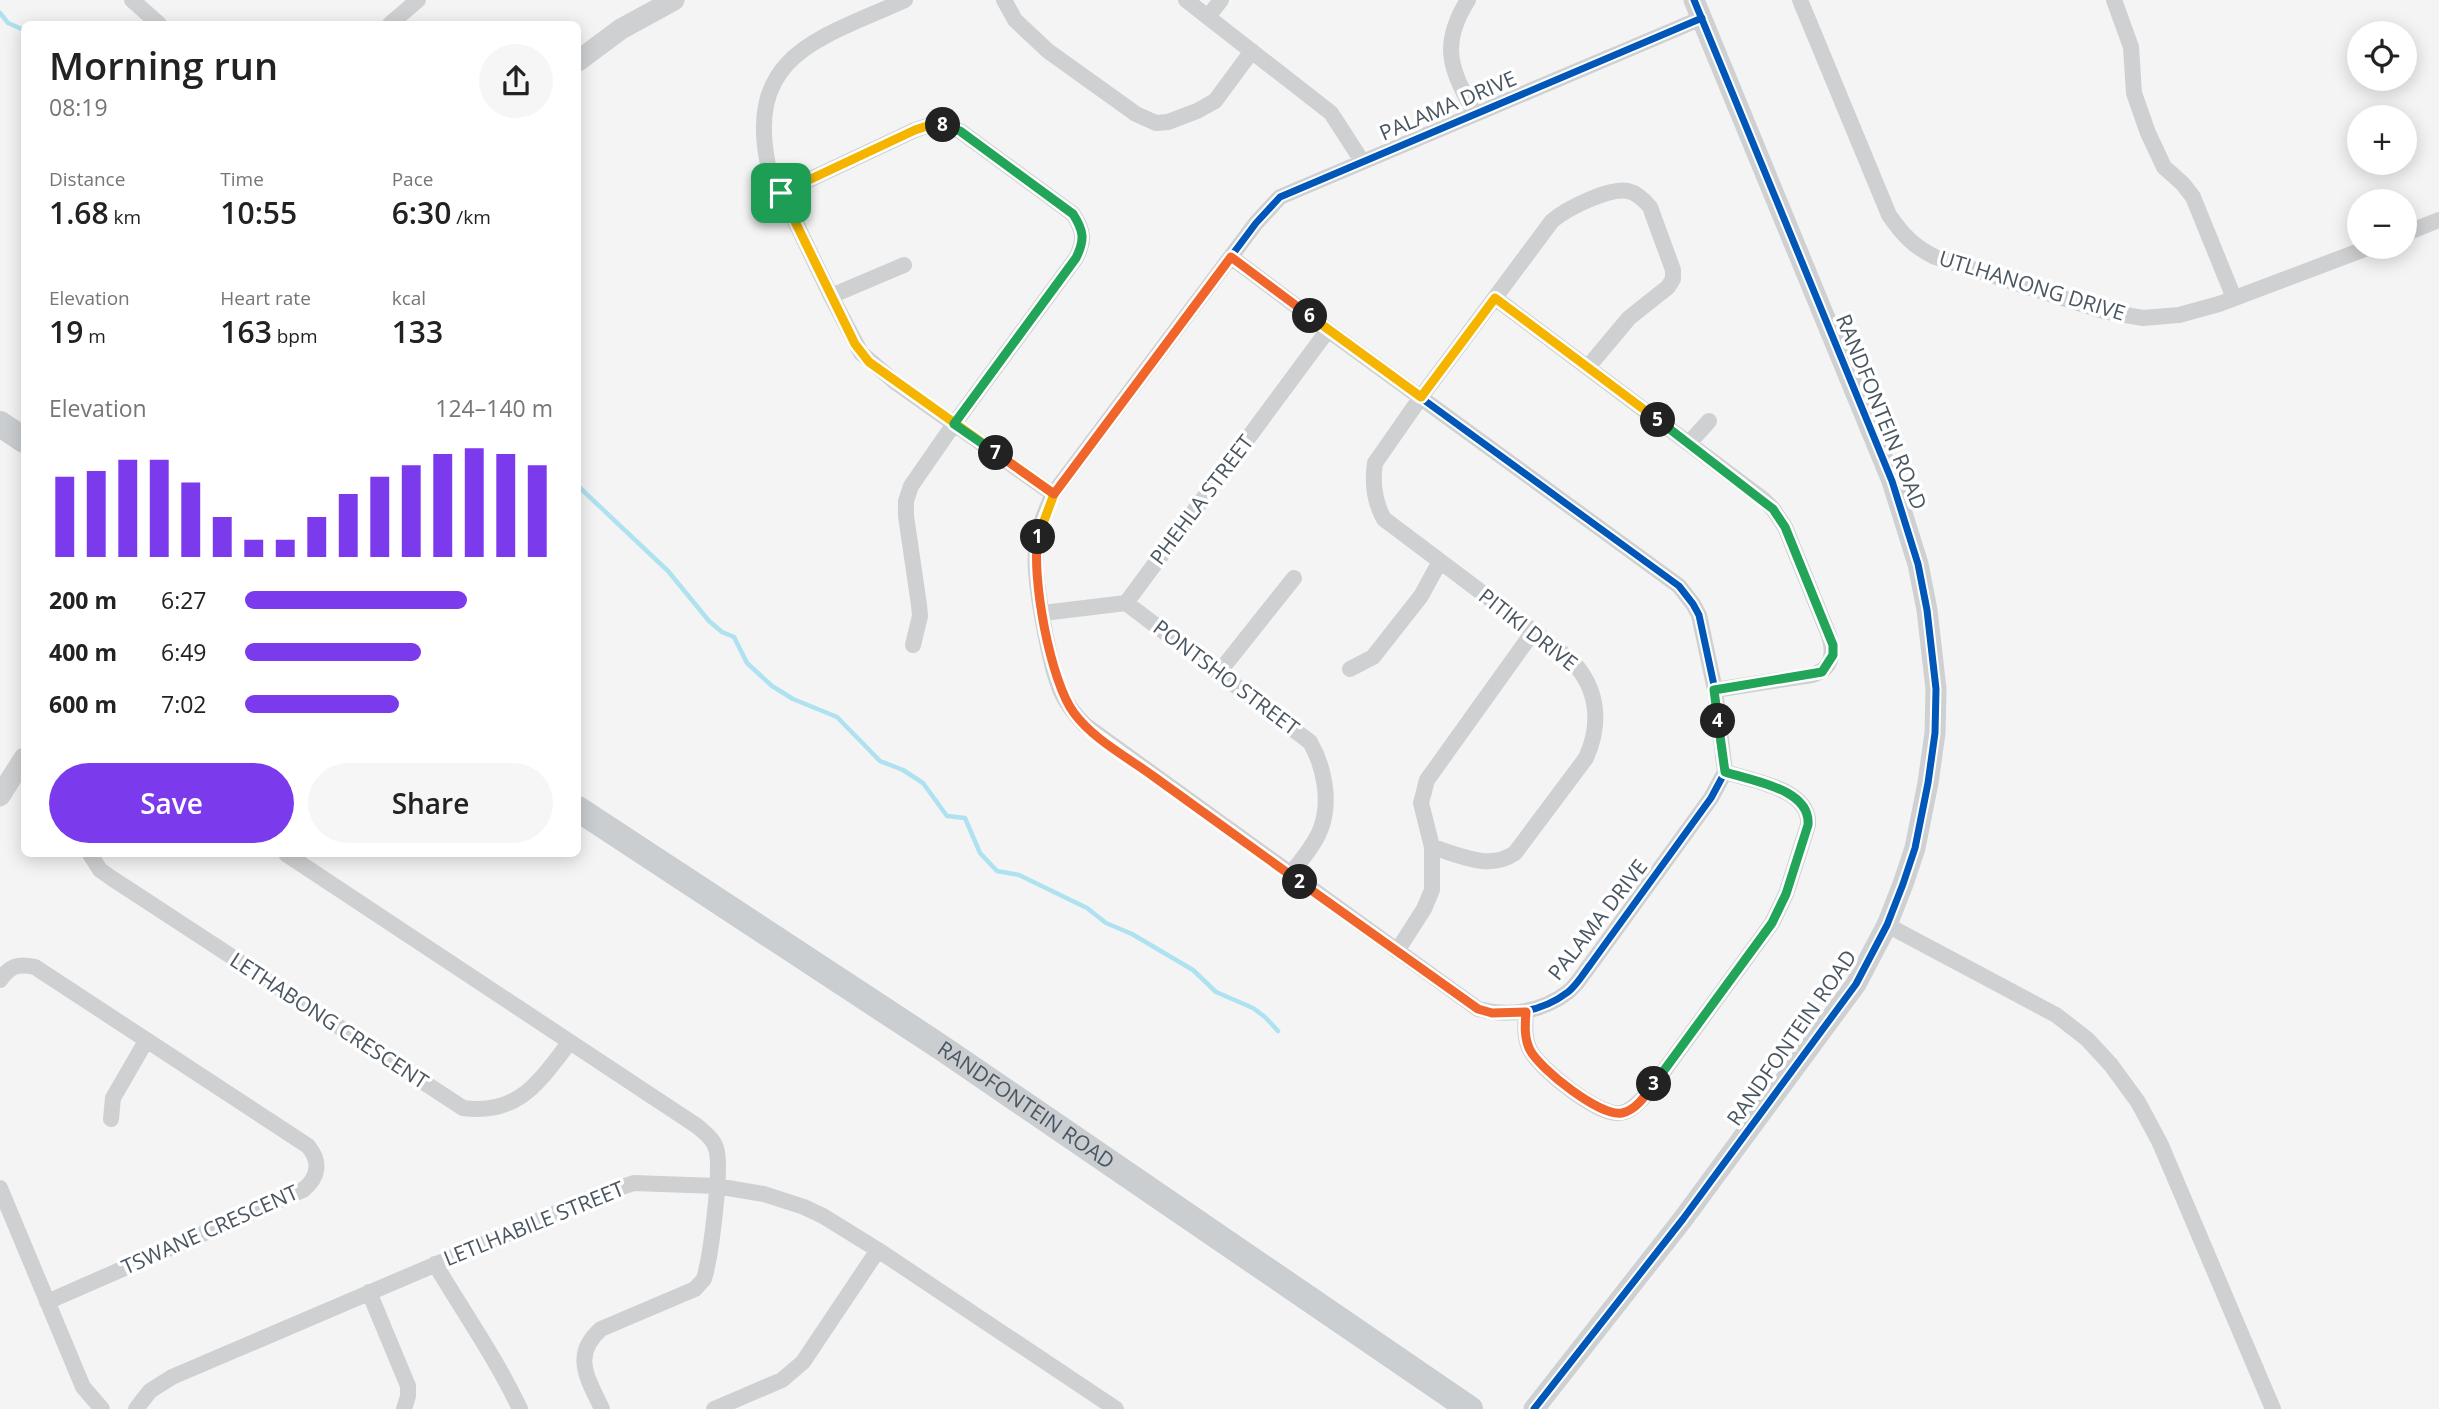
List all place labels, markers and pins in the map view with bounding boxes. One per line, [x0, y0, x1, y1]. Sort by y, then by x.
pin: 8 [926, 108, 960, 142]
pin [751, 163, 811, 223]
pin: 6 [1292, 298, 1328, 334]
pin: 5 [1640, 402, 1676, 438]
pin: 7 [978, 435, 1014, 470]
pin: 1 [1020, 520, 1056, 554]
pin: 4 [1700, 704, 1736, 738]
pin: 2 [1282, 864, 1318, 900]
pin: 3 [1636, 1066, 1672, 1102]

